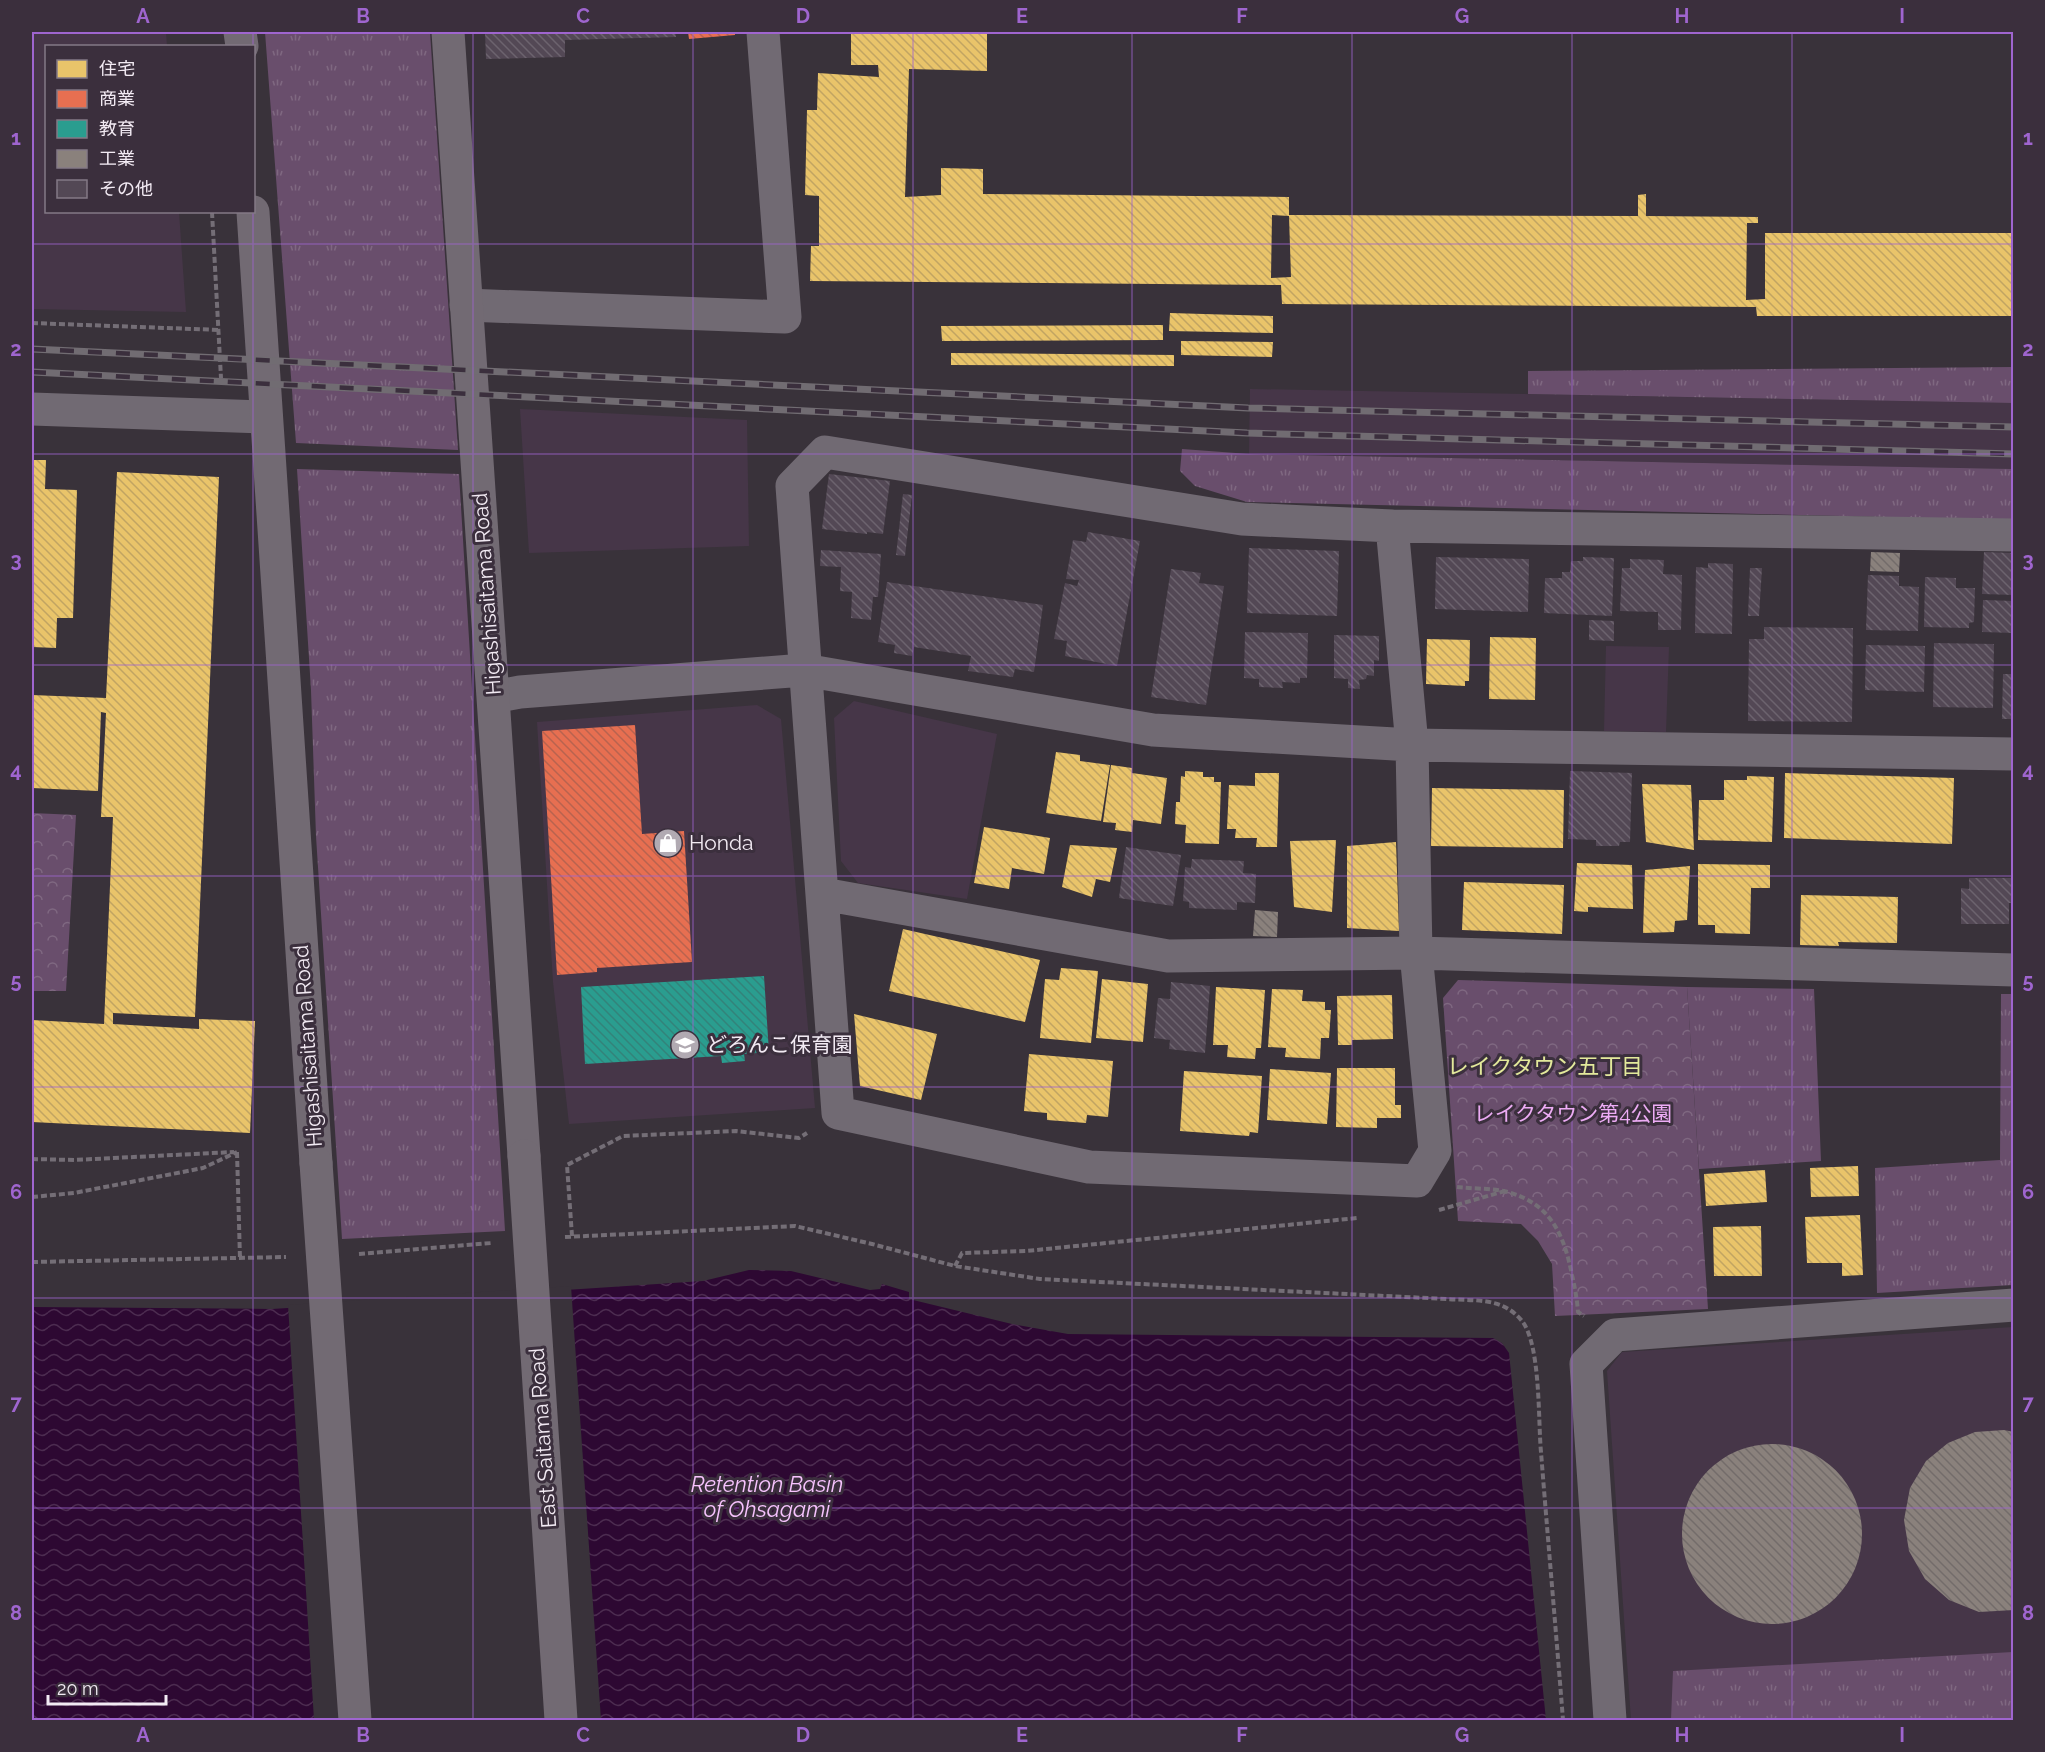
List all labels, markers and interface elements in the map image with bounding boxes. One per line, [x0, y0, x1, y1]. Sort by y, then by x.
text: A [136, 4, 150, 28]
text: B [356, 4, 370, 28]
text: C [576, 4, 590, 28]
text: D [796, 4, 810, 28]
text: E [1016, 4, 1028, 28]
text: F [1236, 4, 1248, 28]
text: G [1455, 4, 1469, 28]
text: H [1675, 4, 1689, 28]
text: I [1899, 4, 1905, 28]
legend [45, 45, 255, 213]
text: 住宅 [99, 58, 135, 79]
text: 商業 [99, 88, 135, 109]
text: 教育 [99, 118, 135, 139]
text: 1 [11, 126, 21, 150]
text: 1 [2023, 126, 2033, 150]
text: 工業 [99, 148, 135, 169]
text: その他 [99, 178, 153, 199]
text: 2 [10, 337, 22, 361]
text: 2 [2022, 337, 2034, 361]
street label: Higashisaitama Road [467, 492, 506, 696]
text: 3 [10, 548, 22, 572]
text: 3 [2022, 548, 2034, 572]
text: 4 [10, 758, 22, 782]
text: 4 [2022, 758, 2034, 782]
shop icon: Honda [652, 827, 684, 859]
place label: Honda [689, 830, 754, 855]
street label: Higashisaitama Road [288, 944, 327, 1148]
text: 5 [10, 969, 22, 993]
text: 5 [2022, 969, 2034, 993]
school or university icon: どろんこ保育園 [669, 1029, 701, 1061]
place label: どろんこ保育園 [706, 1032, 853, 1057]
district label: レイクタウン五丁目 [1447, 1053, 1643, 1079]
park label: レイクタウン第4公園 [1473, 1101, 1673, 1126]
text: 6 [10, 1180, 22, 1204]
text: 6 [2022, 1180, 2034, 1204]
street label: East Saitama Road [524, 1347, 561, 1529]
text: 7 [10, 1391, 22, 1415]
text: 7 [2022, 1391, 2034, 1415]
water label: Retention Basin of Ohsagami [691, 1471, 843, 1522]
text: 8 [10, 1601, 22, 1625]
text: 8 [2022, 1601, 2034, 1625]
scale bar [48, 1668, 166, 1706]
text: 20 m [57, 1678, 99, 1699]
text: A [136, 1723, 150, 1747]
text: B [356, 1723, 370, 1747]
text: C [576, 1723, 590, 1747]
text: D [796, 1723, 810, 1747]
text: E [1016, 1723, 1028, 1747]
text: F [1236, 1723, 1248, 1747]
text: G [1455, 1723, 1469, 1747]
text: H [1675, 1723, 1689, 1747]
text: I [1899, 1723, 1905, 1747]

